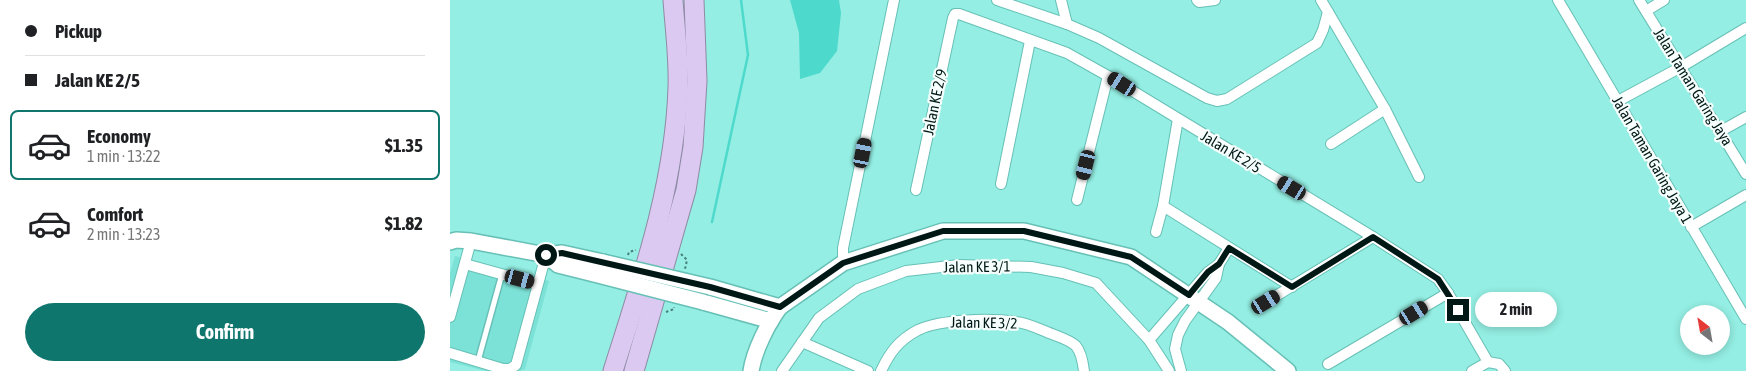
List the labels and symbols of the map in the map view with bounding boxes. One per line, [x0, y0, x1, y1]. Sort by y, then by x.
street label: Jalan Taman Garing Jaya [1650, 25, 1736, 149]
street label: Jalan KE 2/9 [919, 67, 950, 136]
car [1105, 70, 1138, 98]
street label: Jalan Taman Garing Jaya 1 [1609, 93, 1696, 226]
street label: Jalan KE 2/5 [1198, 127, 1264, 176]
car [852, 137, 873, 169]
car [1075, 149, 1096, 181]
car [1275, 174, 1308, 202]
route start [535, 244, 557, 266]
street label: Jalan KE 3/1 [943, 257, 1011, 276]
car [503, 268, 536, 290]
car [1249, 288, 1282, 316]
callout: 2 min [1476, 292, 1558, 328]
car [1397, 299, 1430, 327]
route end [1447, 299, 1469, 321]
north arrow [1680, 305, 1730, 355]
street label: Jalan KE 3/2 [950, 313, 1018, 332]

